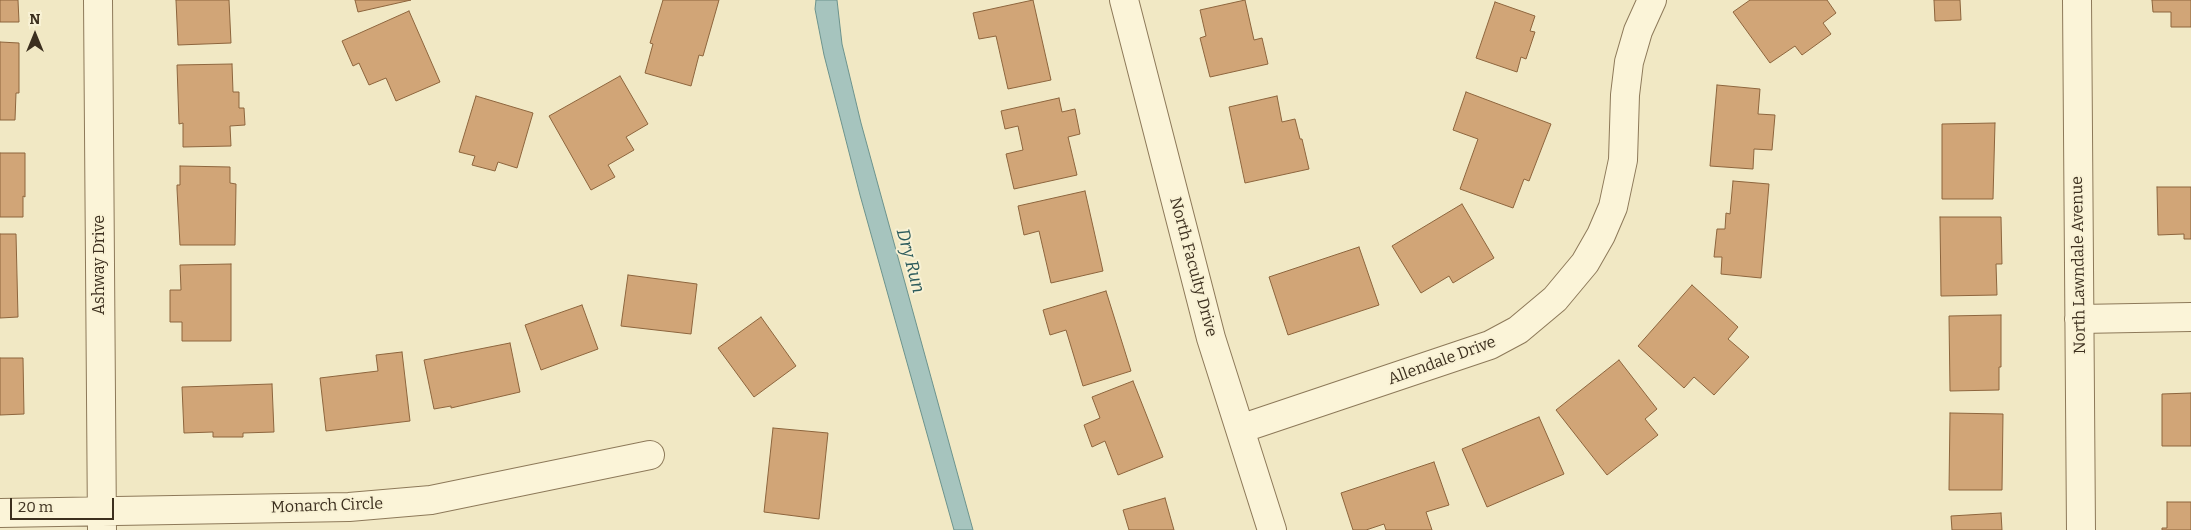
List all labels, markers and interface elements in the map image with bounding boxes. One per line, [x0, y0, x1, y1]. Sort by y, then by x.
north arrow [10, 10, 60, 60]
text: N [30, 11, 40, 28]
street label: North Lawndale Avenue [2068, 176, 2090, 354]
street label: North Faculty Drive [1165, 195, 1221, 339]
street label: Ashway Drive [90, 215, 110, 315]
water label: Dry Run [891, 226, 929, 296]
street label: Allendale Drive [1386, 333, 1498, 389]
scale bar [12, 488, 116, 520]
street label: Monarch Circle [270, 494, 384, 518]
text: 20 m [18, 498, 53, 516]

